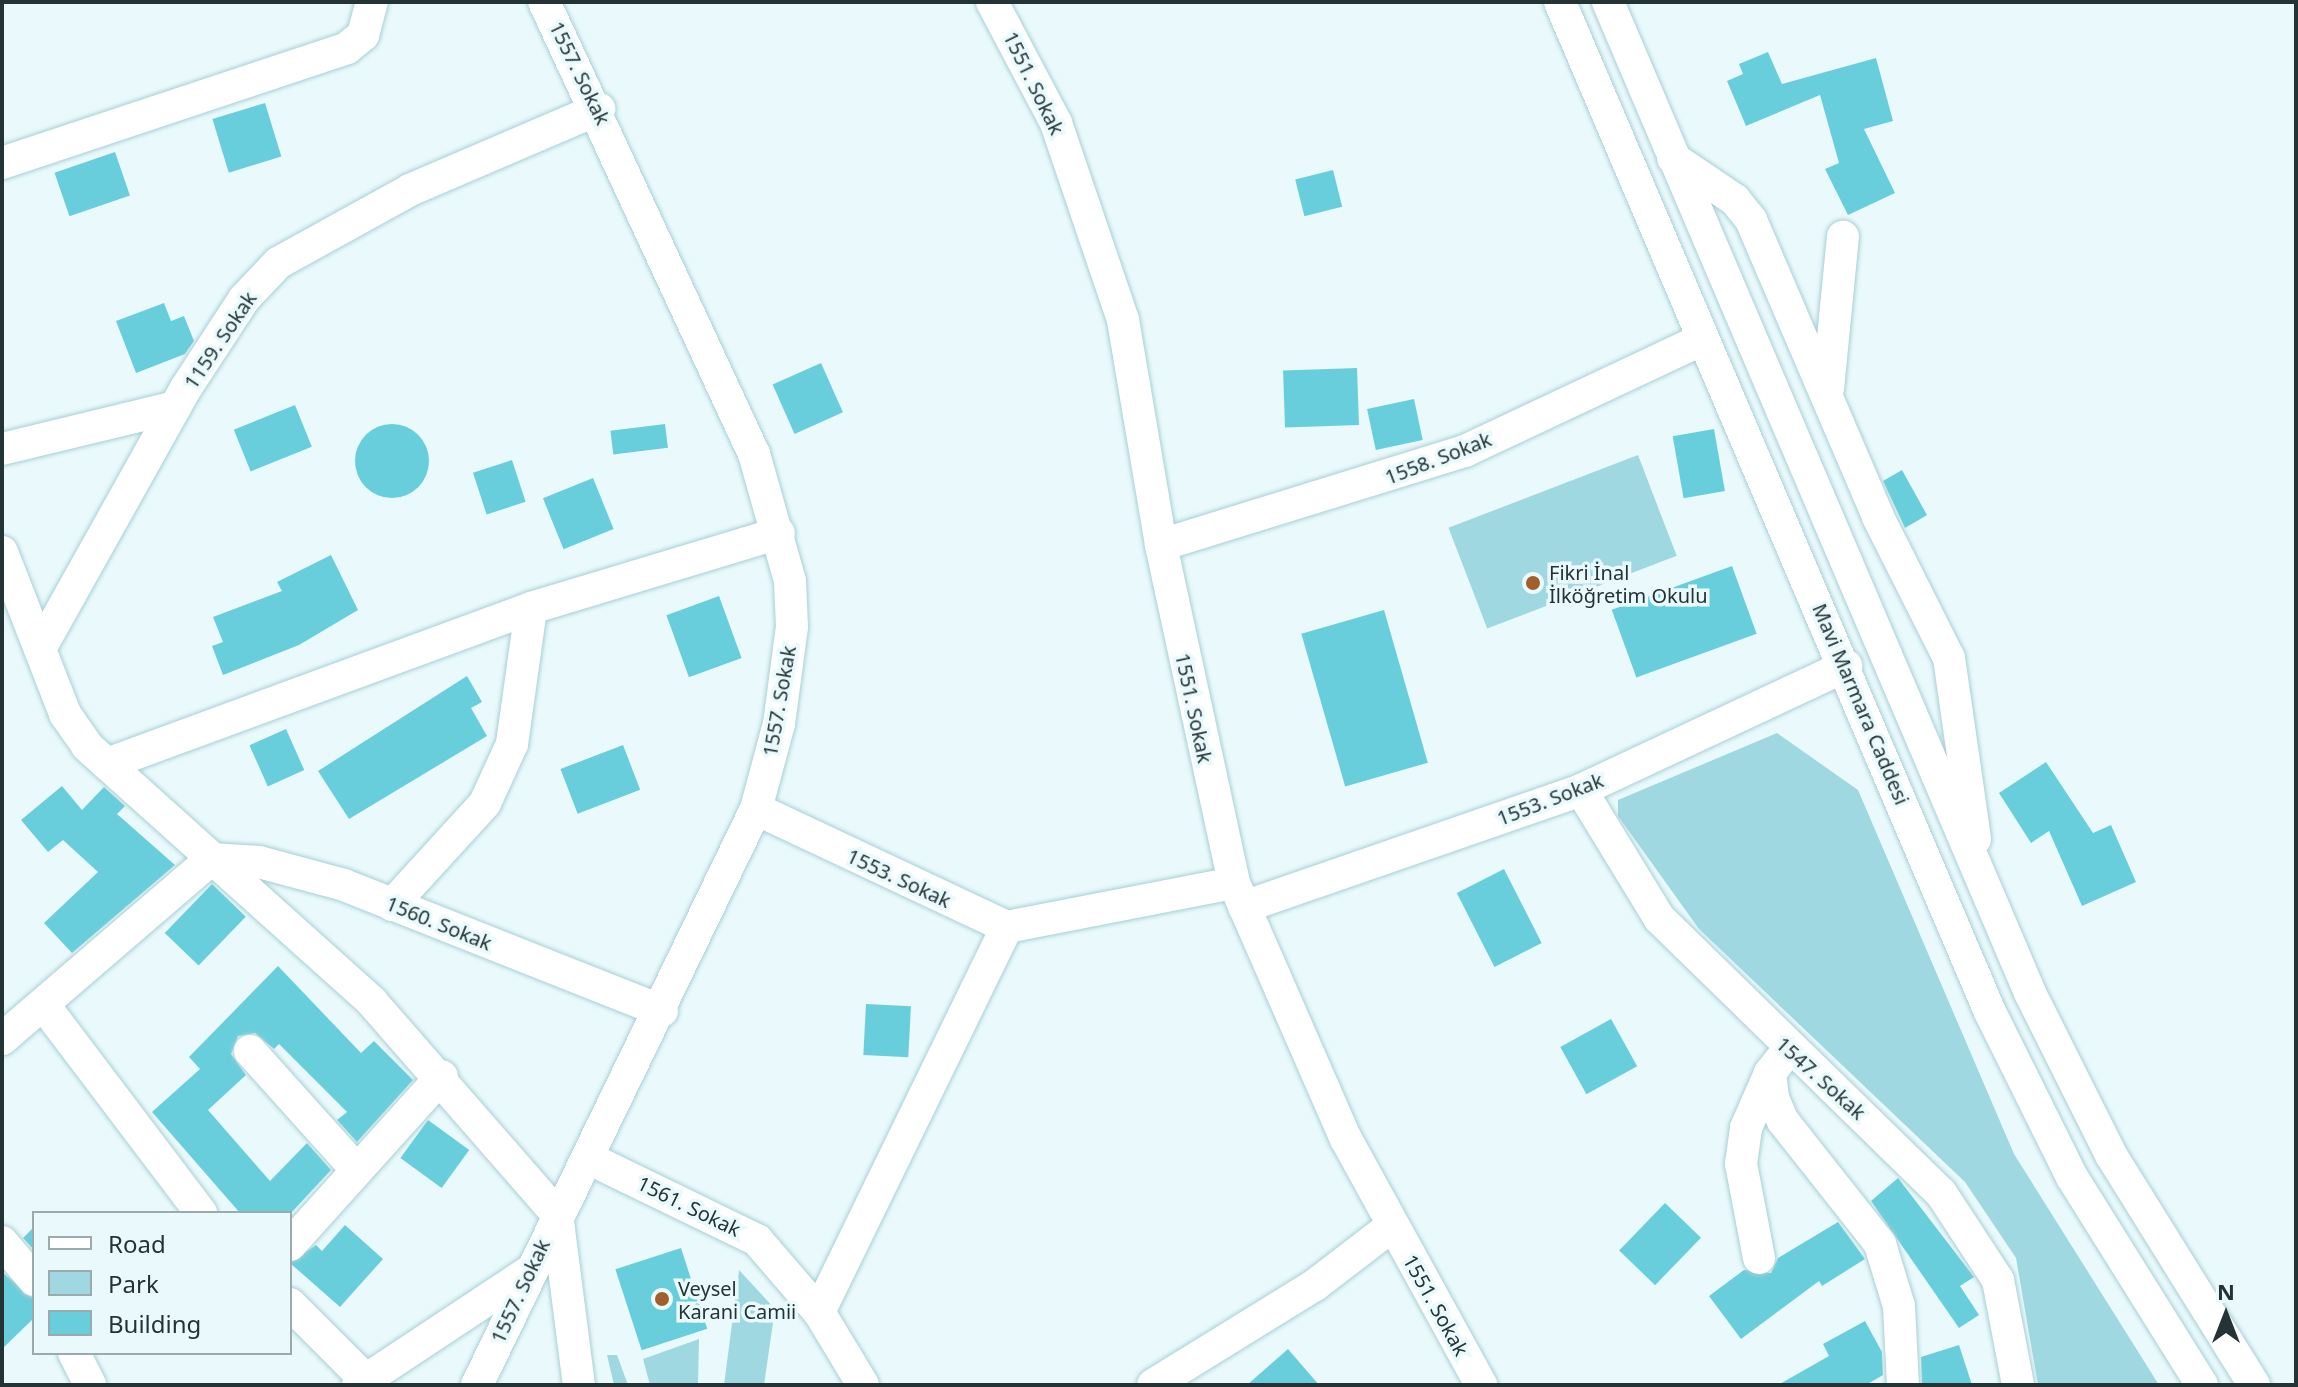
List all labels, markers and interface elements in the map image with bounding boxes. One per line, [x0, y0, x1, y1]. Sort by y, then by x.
street label: 1557. Sokak [545, 17, 615, 129]
street label: 1551. Sokak [999, 27, 1069, 139]
street label: 1159. Sokak [179, 287, 261, 393]
street label: 1558. Sokak [1381, 427, 1495, 489]
place label: Fikri İnal İlköğretim Okulu [1549, 560, 1708, 607]
marker: Fikri İnal İlköğretim Okulu [1524, 574, 1542, 592]
street label: Mavi Marmara Caddesi [1808, 600, 1914, 808]
street label: 1557. Sokak [757, 644, 801, 758]
street label: 1551. Sokak [1171, 651, 1217, 765]
street label: 1553. Sokak [1493, 768, 1607, 830]
street label: 1553. Sokak [843, 843, 955, 913]
street label: 1560. Sokak [383, 891, 495, 955]
street label: 1547. Sokak [1771, 1032, 1871, 1124]
street label: 1561. Sokak [633, 1171, 745, 1241]
legend [32, 1211, 292, 1355]
text: Road [108, 1227, 166, 1260]
street label: 1557. Sokak [485, 1235, 555, 1347]
street label: 1551. Sokak [1398, 1250, 1474, 1360]
text: Park [108, 1267, 159, 1300]
north arrow [2186, 1275, 2266, 1355]
place label: Veysel Karani Camii [678, 1276, 796, 1323]
text: N [2217, 1276, 2235, 1306]
marker: Veysel Karani Camii [653, 1290, 671, 1308]
text: Building [108, 1307, 201, 1340]

